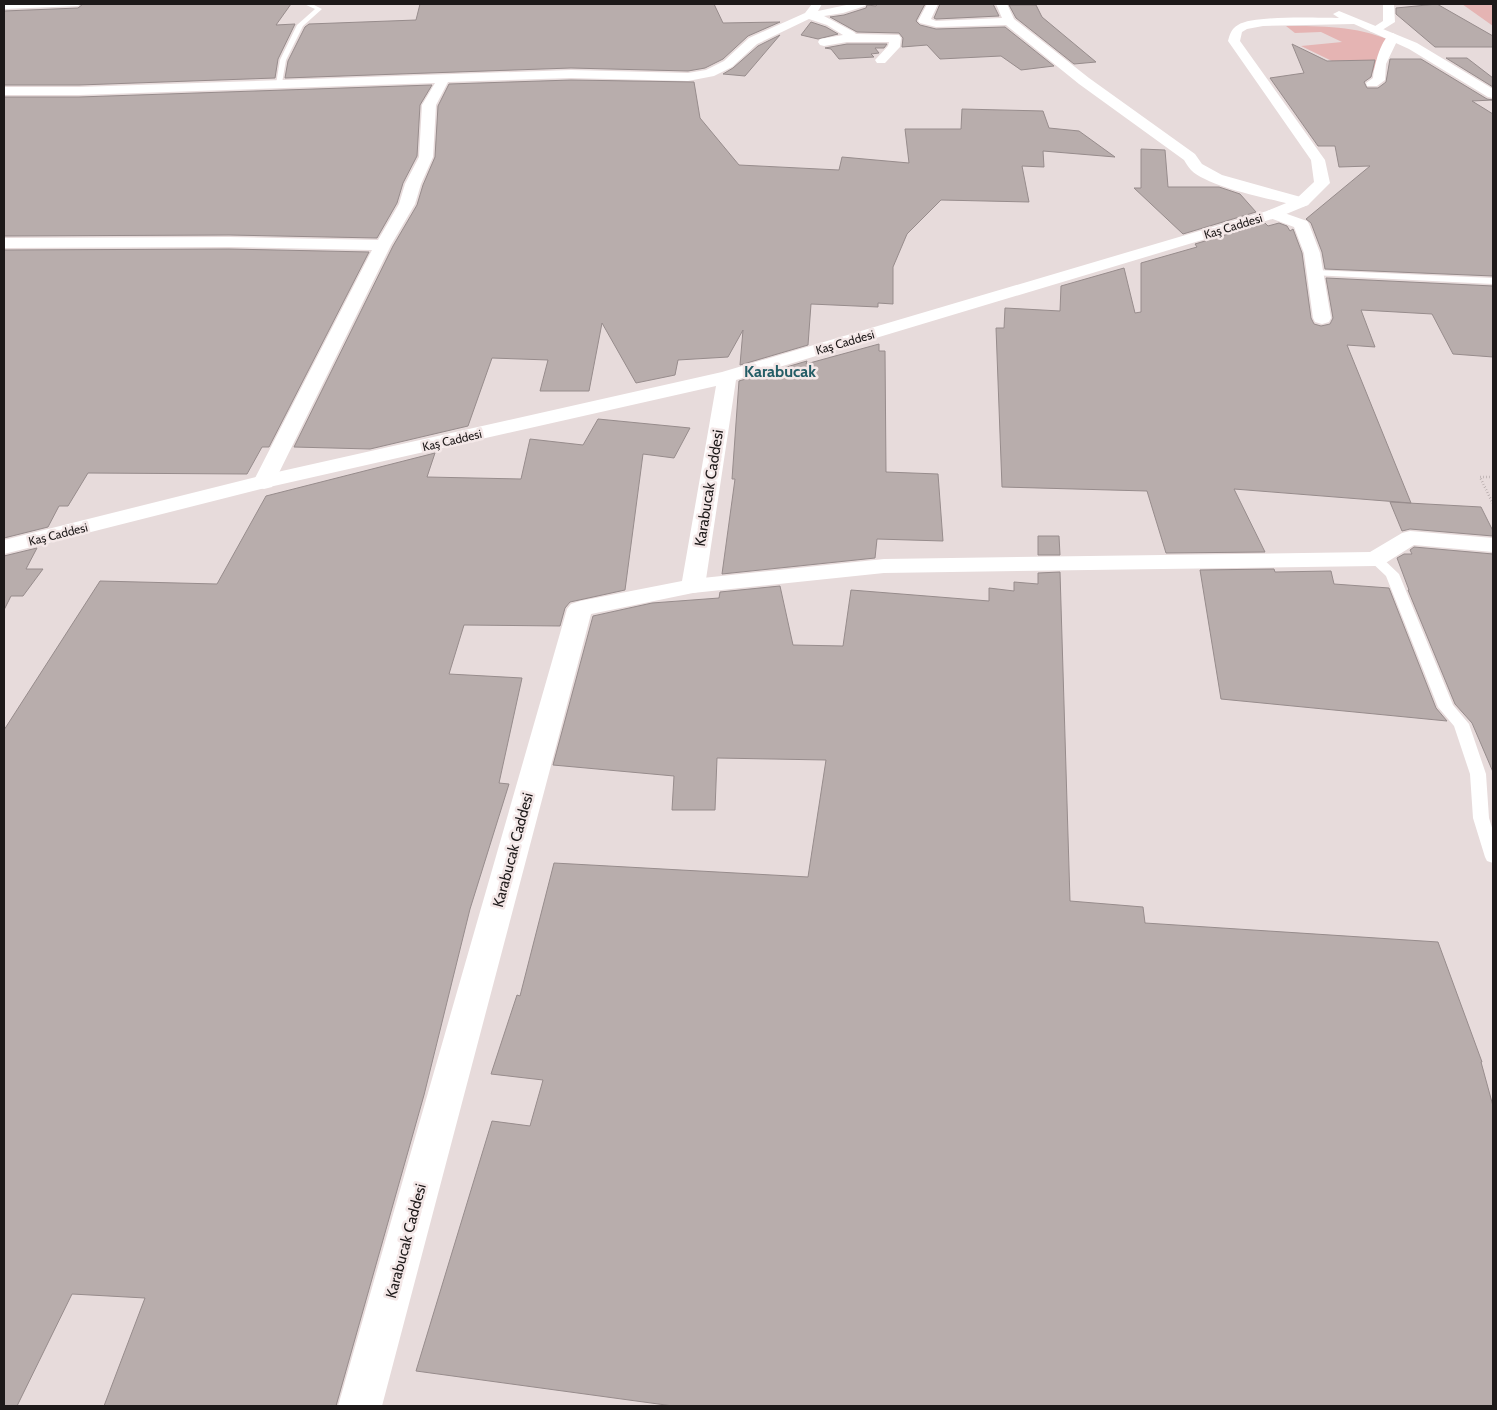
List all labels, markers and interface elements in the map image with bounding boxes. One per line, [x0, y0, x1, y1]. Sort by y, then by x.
street label: Kaş Caddesi [1202, 210, 1264, 242]
street label: Kaş Caddesi [814, 326, 876, 358]
district label: Karabucak [744, 362, 816, 381]
street label: Kaş Caddesi [421, 426, 483, 454]
street label: Karabucak Caddesi [691, 428, 727, 548]
street label: Kaş Caddesi [27, 519, 89, 549]
street label: Karabucak Caddesi [489, 791, 537, 909]
street label: Karabucak Caddesi [382, 1182, 430, 1300]

